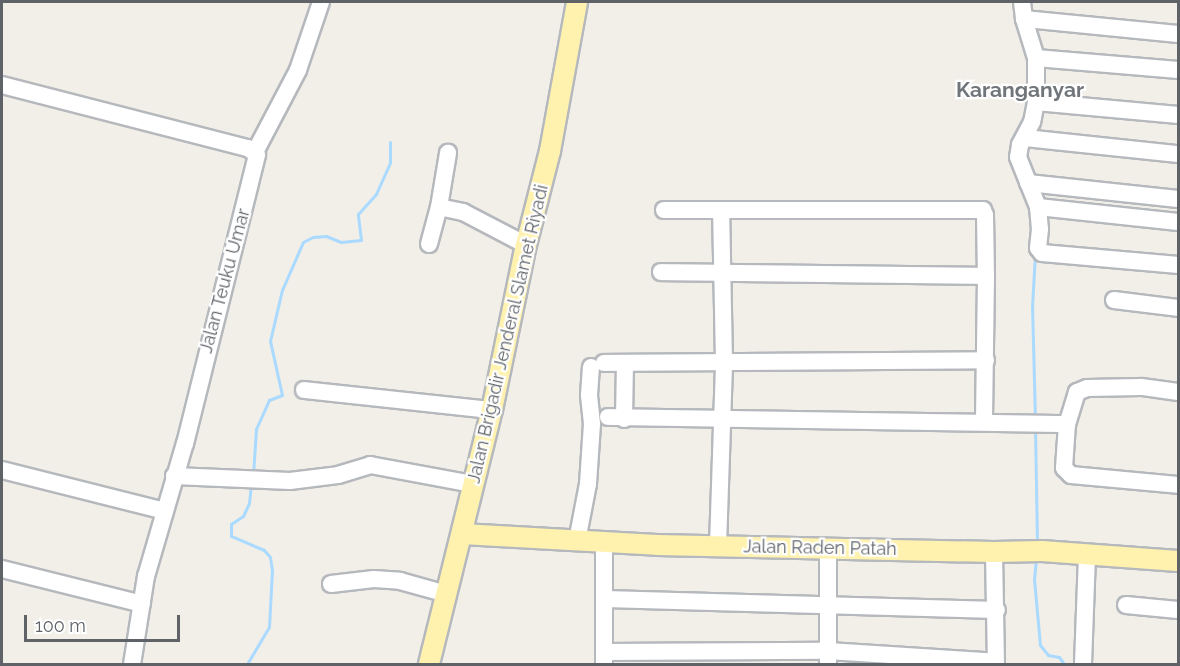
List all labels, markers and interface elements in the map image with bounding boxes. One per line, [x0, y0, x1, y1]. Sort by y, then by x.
district label: Karanganyar [956, 77, 1084, 103]
street label: Jalan Brigadir Jenderal Slamet Riyadi [463, 182, 553, 486]
street label: Jalan Teuku Umar [195, 206, 255, 356]
street label: Jalan Raden Patah [743, 536, 897, 560]
scale bar [27, 603, 183, 641]
text: 100 m [35, 615, 86, 636]

